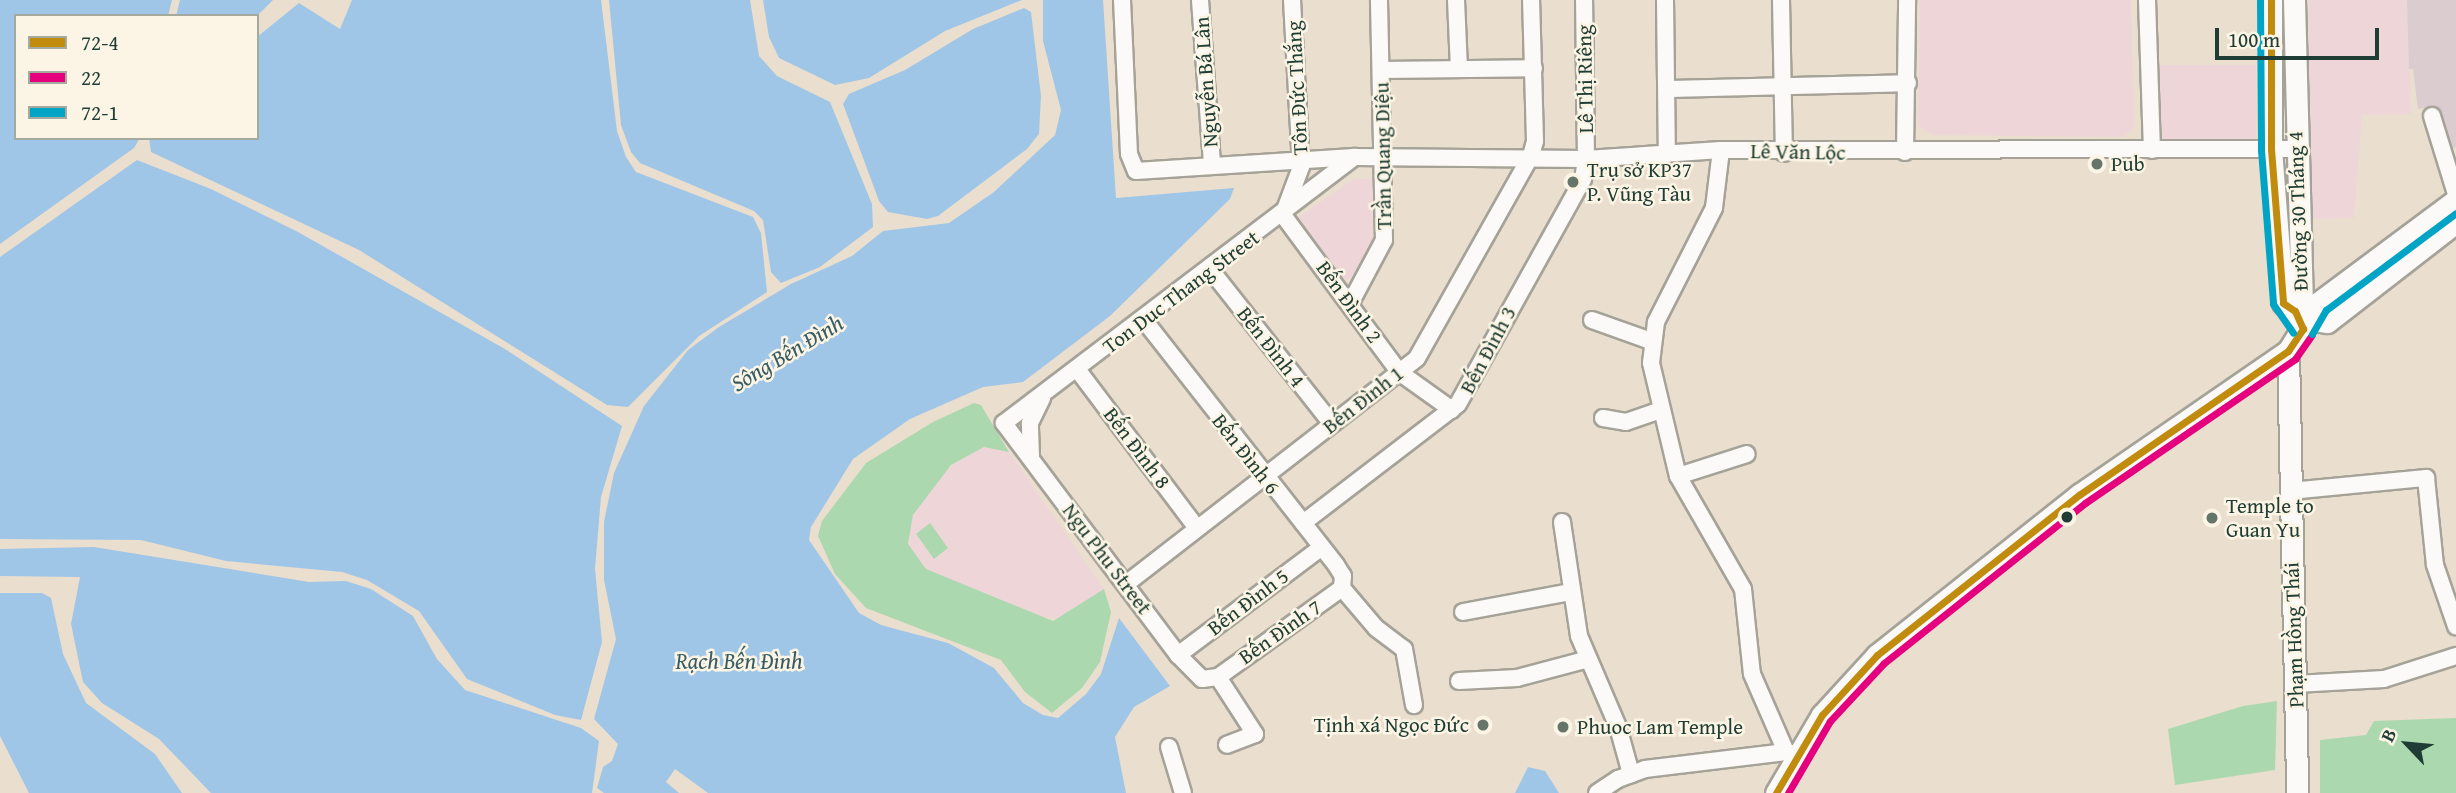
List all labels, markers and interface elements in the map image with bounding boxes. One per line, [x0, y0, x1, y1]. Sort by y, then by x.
legend [14, 14, 259, 140]
scale bar [2218, 14, 2382, 58]
street label: Nguyễn Bá Lân [1189, 16, 1223, 148]
street label: Tôn Đức Thắng [1281, 20, 1313, 156]
street label: Lê Thị Riêng [1571, 24, 1599, 134]
text: 100 m [2228, 24, 2280, 55]
text: 72-4 [81, 27, 119, 58]
text: 22 [81, 62, 101, 93]
street label: Trần Quang Diệu [1369, 82, 1397, 230]
text: 72-1 [81, 97, 119, 128]
street label: Đường 30 Tháng 4 [2283, 131, 2313, 291]
street label: Lê Văn Lộc [1750, 139, 1846, 165]
place label: Pub [2111, 151, 2145, 177]
marker: Pub [2089, 156, 2105, 172]
place label: Trụ sở KP37 P. Vũng Tàu [1587, 157, 1692, 207]
marker: Trụ sở KP37 P. Vũng Tàu [1565, 174, 1581, 190]
street label: Ton Duc Thang Street [1098, 225, 1264, 359]
street label: Bến Đình 2 [1311, 256, 1387, 348]
street label: Bến Đình 4 [1232, 302, 1310, 392]
street label: Bến Đình 3 [1455, 302, 1521, 398]
water label: Sông Bến Đình [726, 309, 848, 397]
street label: Bến Đình 1 [1318, 361, 1408, 439]
street label: Bến Đình 8 [1098, 402, 1176, 494]
street label: Bến Đình 6 [1207, 409, 1285, 499]
place label: Temple to Guan Yu [2226, 493, 2314, 543]
street label: Ngu Phu Street [1057, 499, 1157, 619]
unlabelled marker [2060, 510, 2074, 524]
marker: Temple to Guan Yu [2204, 510, 2220, 526]
street label: Phạm Hồng Thái [2279, 562, 2309, 708]
street label: Bến Đình 5 [1202, 563, 1294, 641]
street label: Bến Đình 7 [1234, 594, 1326, 670]
water label: Rạch Bến Đình [675, 647, 803, 675]
north arrow [2372, 709, 2442, 779]
place label: Tịnh xá Ngọc Đức [1314, 712, 1469, 738]
place label: Phuoc Lam Temple [1577, 714, 1743, 740]
marker: Tịnh xá Ngọc Đức [1475, 717, 1491, 733]
marker: Phuoc Lam Temple [1555, 719, 1571, 735]
text: B [2373, 723, 2403, 746]

